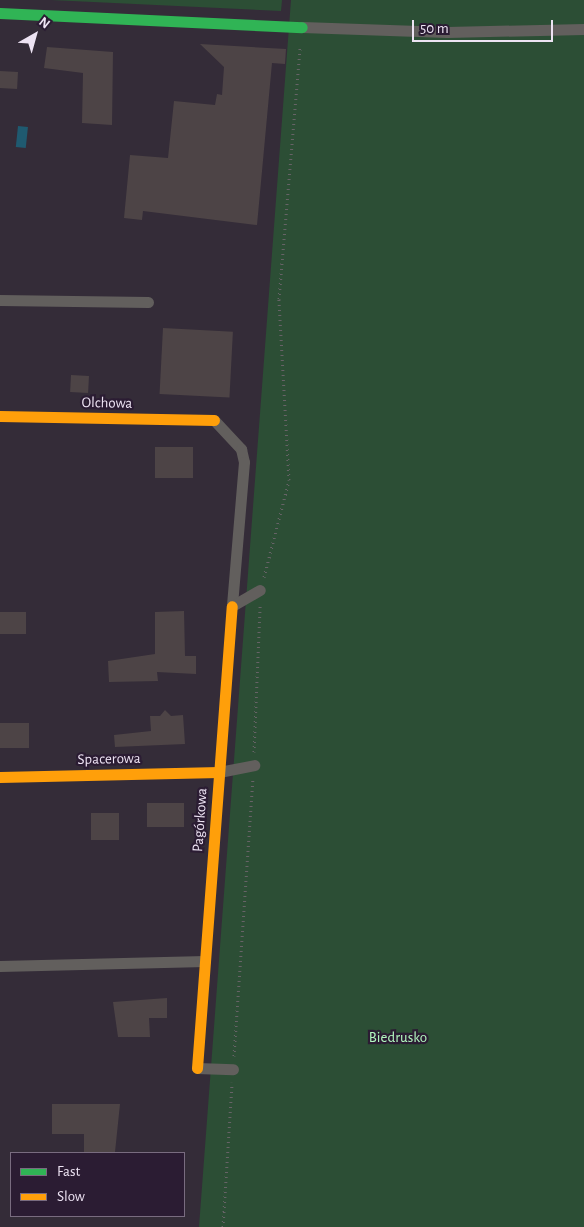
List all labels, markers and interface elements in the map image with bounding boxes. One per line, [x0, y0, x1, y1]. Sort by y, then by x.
north arrow [10, 10, 60, 60]
scale bar [414, 10, 555, 42]
text: N [36, 15, 52, 32]
text: 50 m [420, 21, 449, 36]
street label: Olchowa [81, 394, 133, 412]
street label: Spacerowa [77, 749, 141, 769]
street label: Pagórkowa [189, 787, 211, 853]
park label: Biedrusko [369, 1029, 427, 1047]
legend [10, 1152, 185, 1217]
text: Fast [57, 1164, 80, 1179]
text: Slow [57, 1189, 85, 1204]

